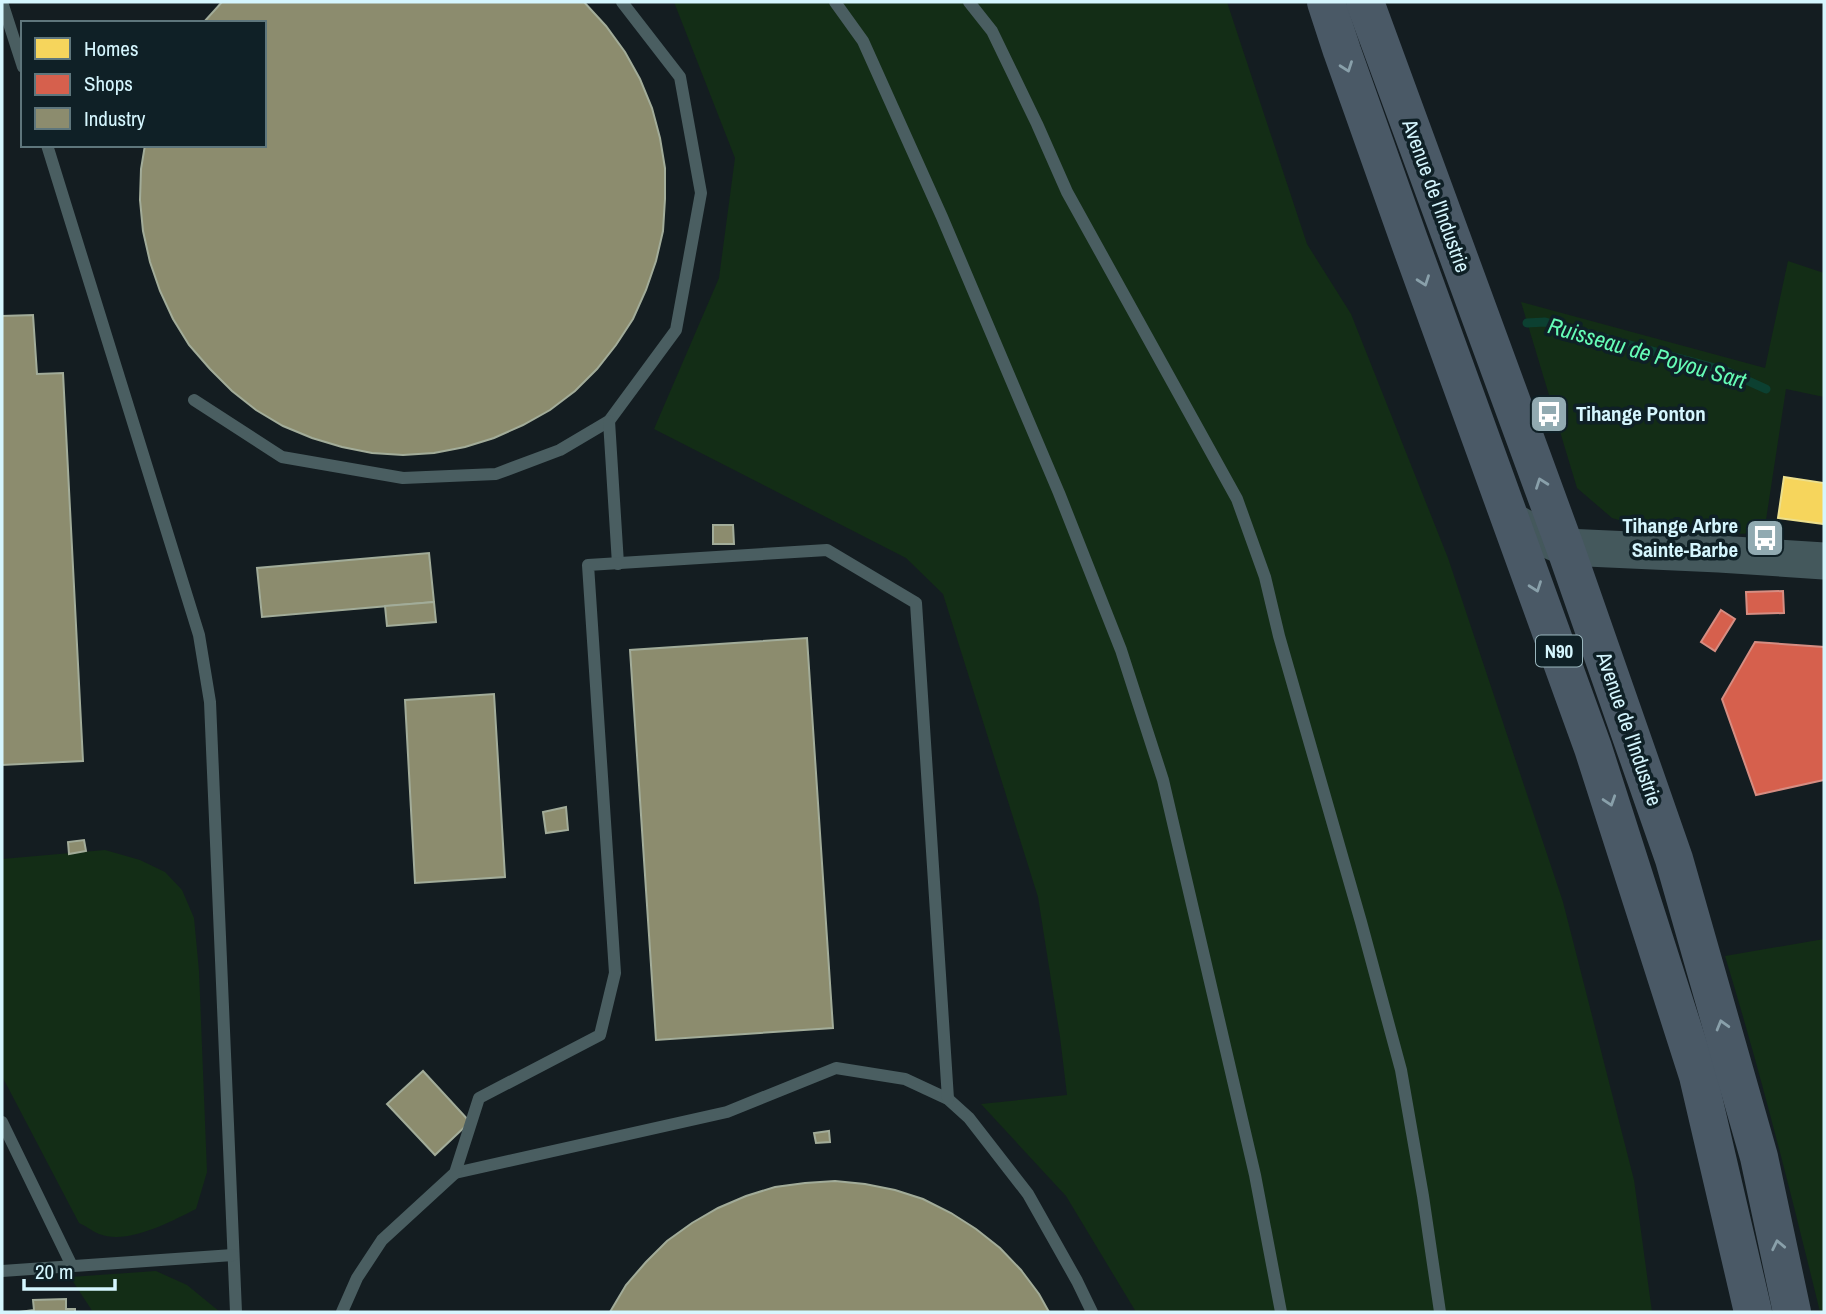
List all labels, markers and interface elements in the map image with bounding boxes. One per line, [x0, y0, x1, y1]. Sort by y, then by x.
legend [21, 21, 266, 147]
text: Homes [84, 34, 139, 63]
one-way arrow [1339, 60, 1353, 72]
text: Shops [84, 69, 133, 98]
text: Industry [84, 104, 146, 133]
street label: Avenue de l'Industrie [1395, 114, 1478, 276]
one-way arrow [1416, 274, 1430, 286]
water label: Ruisseau de Poyou Sart [1545, 309, 1750, 396]
bus stop icon: Tihange Ponton [1528, 393, 1570, 435]
place label: Tihange Ponton [1576, 399, 1706, 428]
one-way arrow [1536, 477, 1550, 489]
place label: Tihange Arbre Sainte-Barbe [1622, 511, 1738, 564]
bus stop icon: Tihange Arbre Sainte-Barbe [1744, 517, 1786, 559]
one-way arrow [1528, 580, 1542, 592]
road number: N90 [1536, 636, 1582, 666]
street label: Avenue de l'Industrie [1589, 647, 1669, 810]
one-way arrow [1602, 795, 1617, 807]
one-way arrow [1715, 1019, 1730, 1031]
one-way arrow [1771, 1239, 1786, 1251]
scale bar [24, 1248, 116, 1292]
text: 20 m [35, 1257, 73, 1286]

